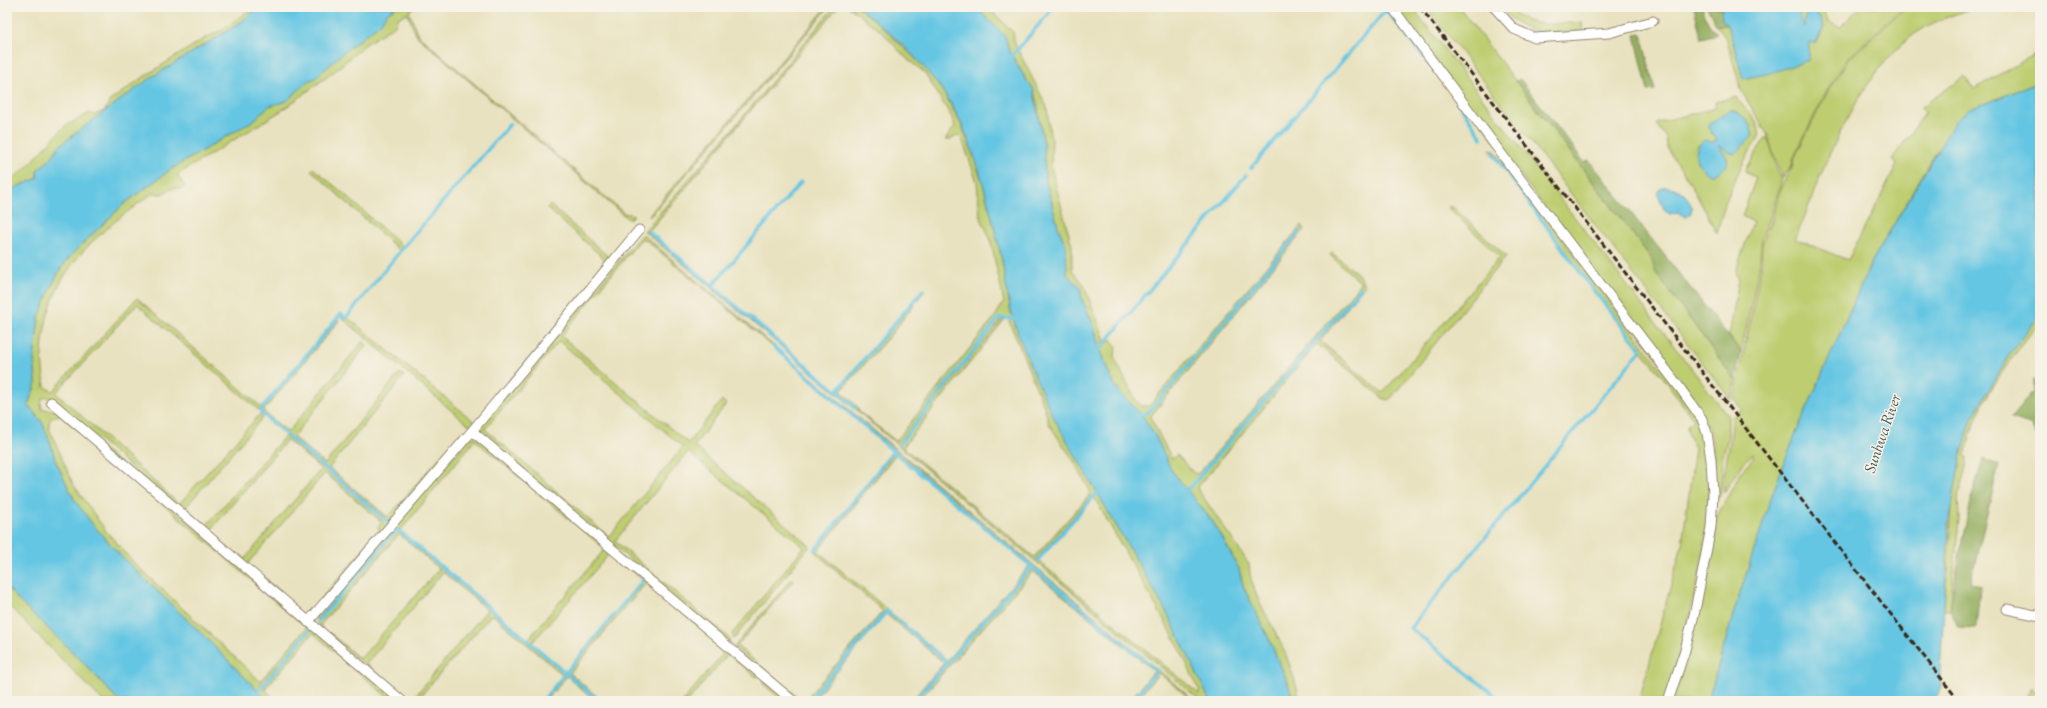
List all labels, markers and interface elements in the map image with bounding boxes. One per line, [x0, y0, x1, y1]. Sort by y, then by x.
water label: Sunhwa River [1861, 391, 1908, 476]

